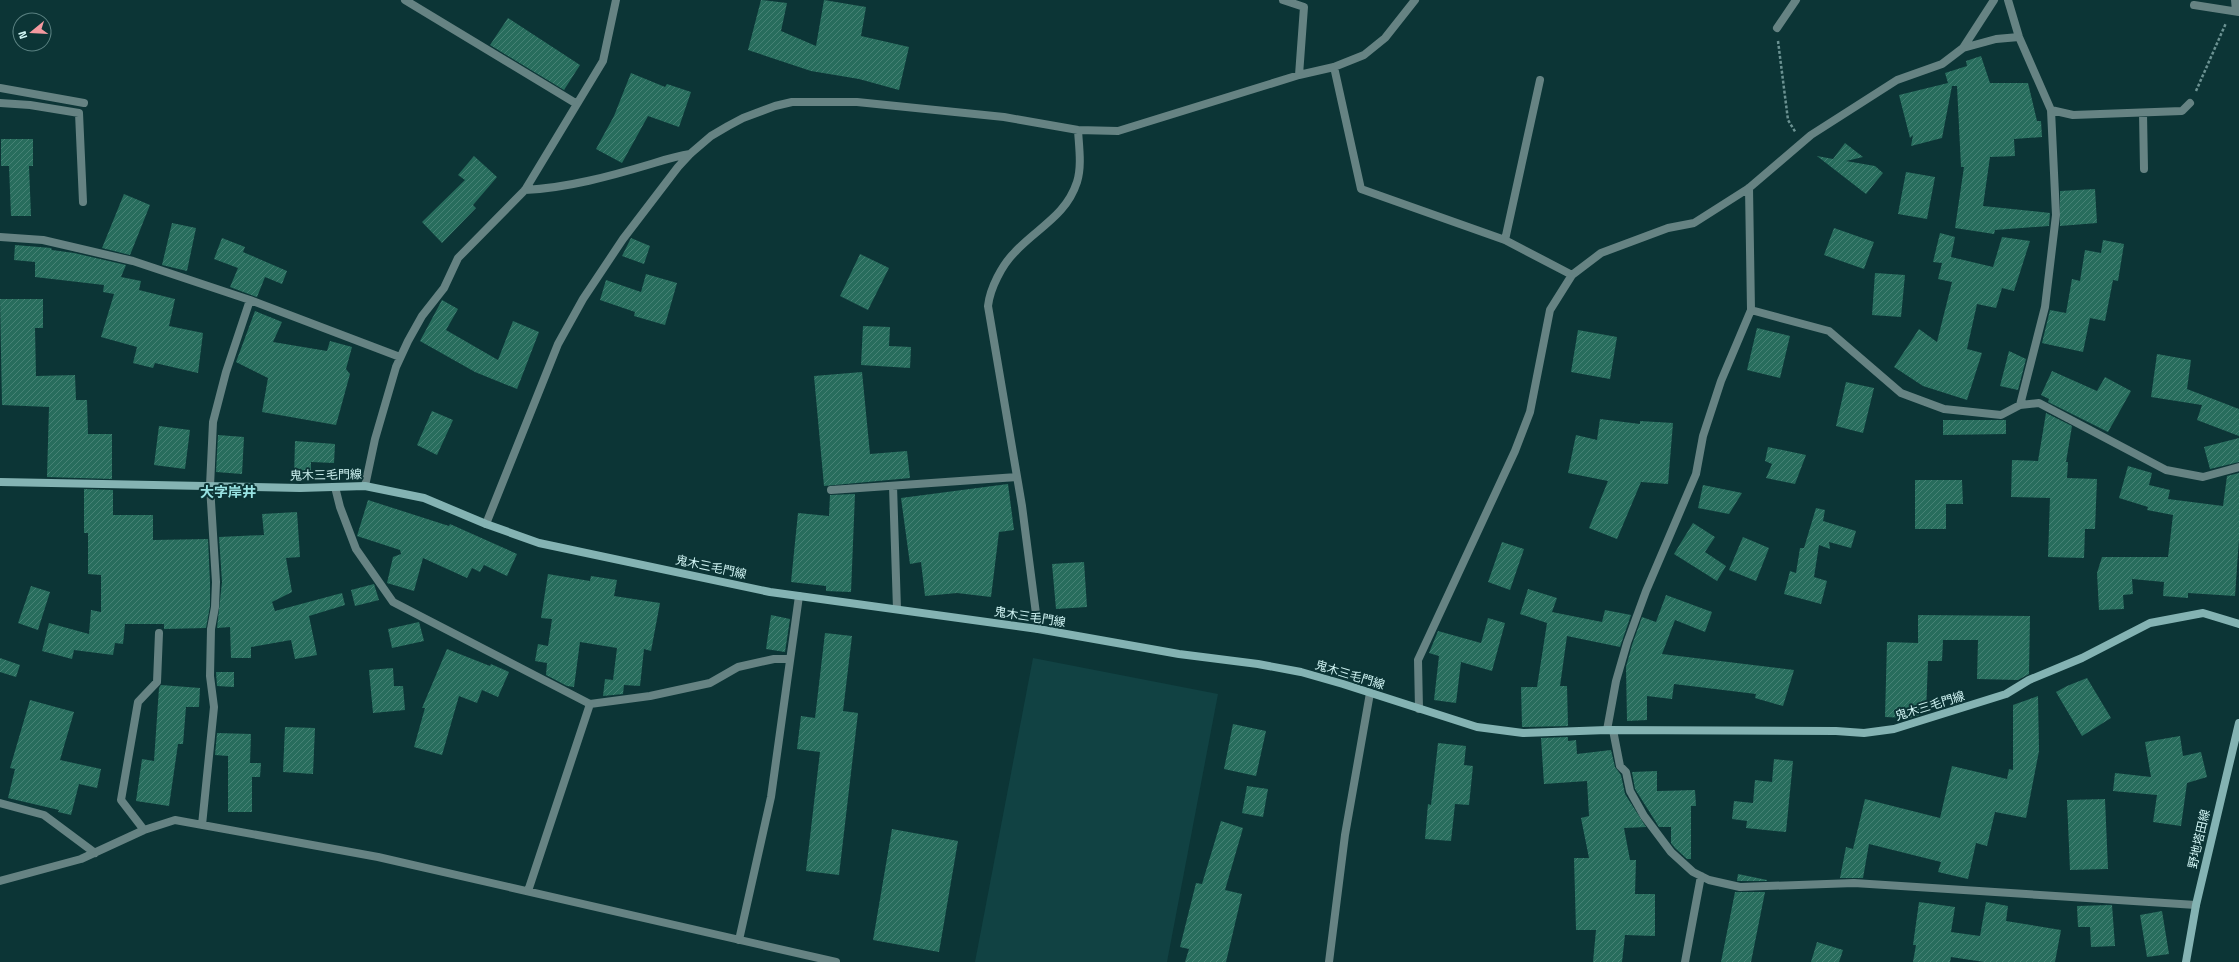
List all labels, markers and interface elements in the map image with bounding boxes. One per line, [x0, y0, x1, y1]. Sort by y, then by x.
north arrow [12, 12, 52, 52]
text: N [14, 29, 31, 41]
street label: 鬼木三毛門線 [290, 464, 362, 485]
district label: 大字岸井 [200, 481, 256, 502]
street label: 鬼木三毛門線 [674, 550, 748, 583]
street label: 鬼木三毛門線 [993, 601, 1067, 632]
street label: 鬼木三毛門線 [1313, 655, 1387, 694]
street label: 鬼木三毛門線 [1893, 686, 1967, 725]
street label: 野地塔田線 [2183, 808, 2215, 870]

